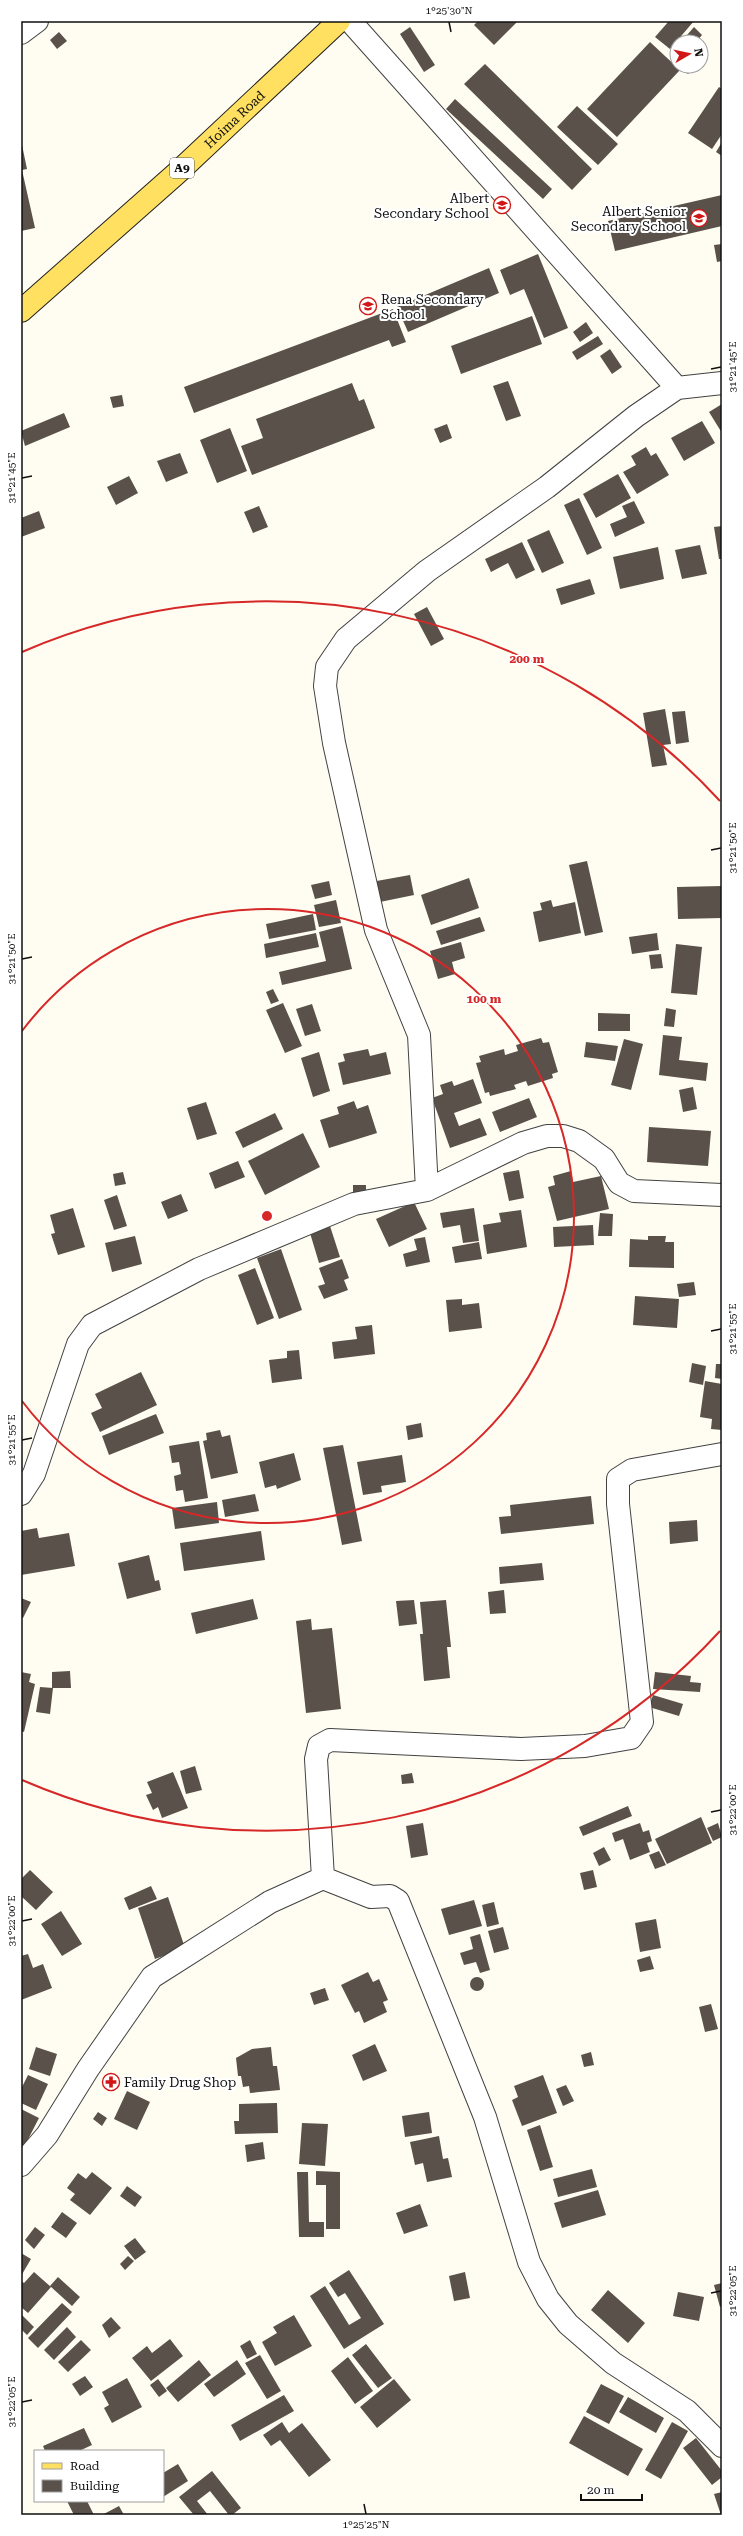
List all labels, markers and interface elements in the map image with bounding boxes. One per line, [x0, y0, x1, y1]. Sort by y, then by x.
text: 1°25'30"N [425, 5, 473, 16]
north arrow [669, 34, 709, 74]
text: N [691, 47, 706, 58]
street label: Hoima Road [202, 87, 268, 151]
road number: A9 [170, 158, 194, 178]
place label: Albert Secondary School [374, 191, 489, 221]
school or university icon: Albert Secondary School [492, 195, 512, 215]
place label: Albert Senior Secondary School [571, 204, 687, 234]
school or university icon: Albert Senior Secondary School [689, 208, 709, 228]
place label: Rena Secondary School [381, 292, 484, 322]
school or university icon: Rena Secondary School [358, 296, 378, 316]
text: 31°21'45"E [727, 341, 738, 393]
text: 31°21'45"E [6, 452, 17, 504]
text: 200 m [510, 652, 545, 666]
text: 31°21'50"E [727, 822, 738, 874]
text: 31°21'50"E [6, 933, 17, 985]
text: 100 m [467, 992, 502, 1006]
centre of rings [260, 1209, 274, 1223]
text: 31°21'55"E [727, 1303, 738, 1355]
text: 31°21'55"E [6, 1414, 17, 1466]
text: 31°22'00"E [727, 1784, 738, 1836]
text: 31°22'00"E [6, 1895, 17, 1947]
pharmacy icon: Family Drug Shop [101, 2072, 121, 2092]
place label: Family Drug Shop [124, 2075, 236, 2090]
text: 31°22'05"E [727, 2265, 738, 2317]
text: 31°22'05"E [6, 2376, 17, 2428]
legend [34, 2450, 164, 2502]
text: Road [70, 2459, 100, 2473]
scale bar [581, 2476, 642, 2502]
text: Building [70, 2479, 119, 2493]
text: 20 m [587, 2483, 614, 2497]
text: 1°25'25"N [342, 2519, 390, 2530]

